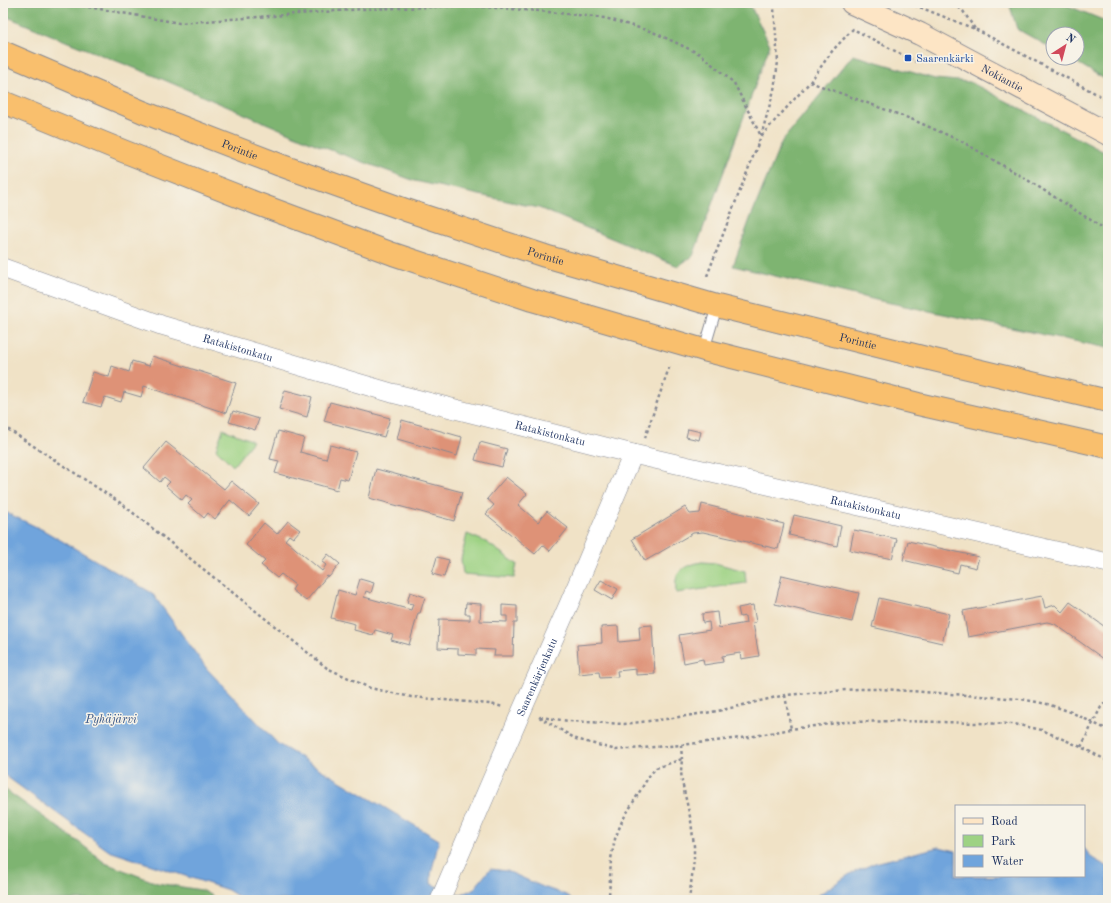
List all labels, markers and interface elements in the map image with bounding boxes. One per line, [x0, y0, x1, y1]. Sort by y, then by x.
north arrow [1045, 26, 1085, 66]
text: N [1063, 32, 1077, 46]
marker: Saarenkärki [903, 53, 913, 63]
place label: Saarenkärki [916, 54, 974, 65]
street label: Nokiantie [979, 63, 1025, 95]
street label: Porintie [220, 139, 259, 163]
street label: Porintie [525, 246, 565, 268]
street label: Porintie [838, 333, 877, 352]
street label: Ratakistonkatu [201, 334, 274, 365]
street label: Ratakistonkatu [513, 420, 586, 449]
street label: Ratakistonkatu [829, 495, 902, 522]
street label: Saarenkärjenkatu [516, 637, 560, 718]
water label: Pyhäjärvi [84, 713, 137, 726]
legend [955, 805, 1085, 877]
text: Road [991, 816, 1018, 828]
text: Park [991, 836, 1016, 848]
text: Water [991, 856, 1024, 868]

